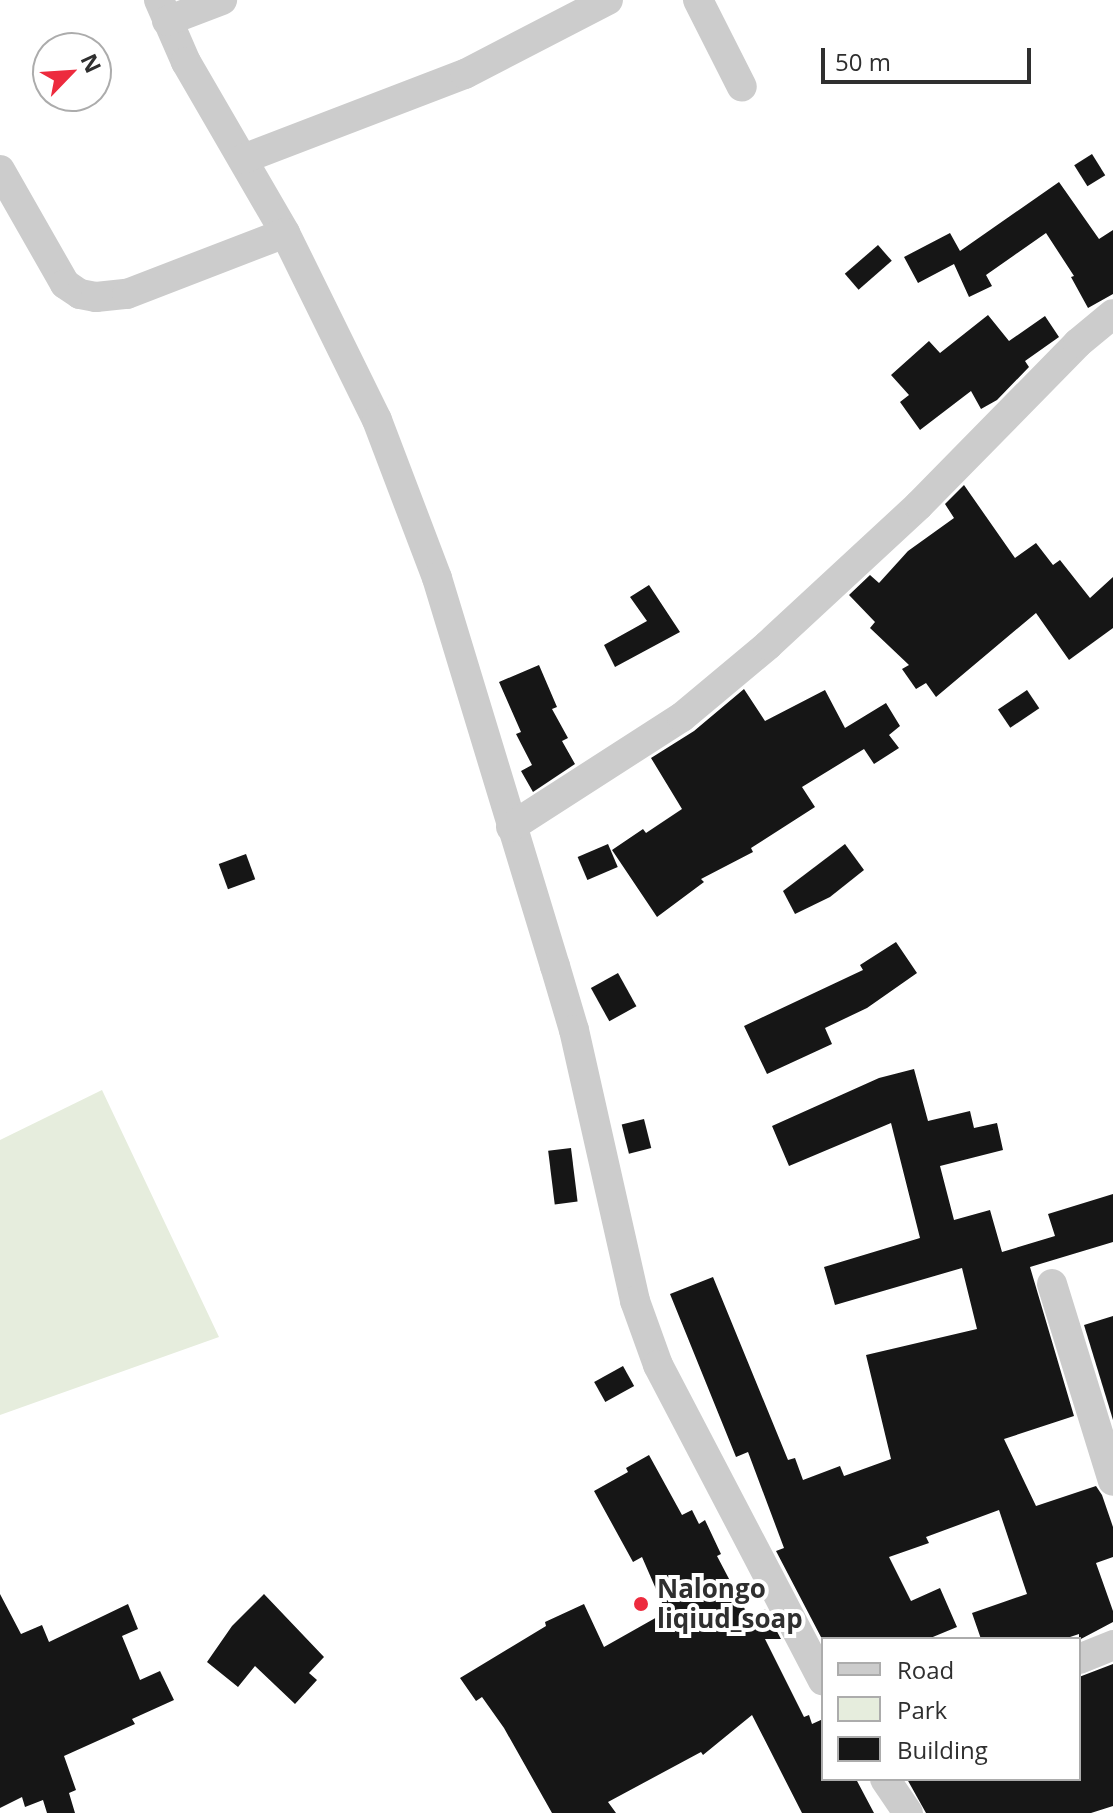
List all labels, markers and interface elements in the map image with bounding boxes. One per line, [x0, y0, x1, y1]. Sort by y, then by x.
north arrow [32, 32, 112, 112]
scale bar [825, 32, 1035, 82]
text: 50 m [835, 45, 891, 78]
text: N [75, 48, 109, 77]
place label: Nalongo liqiud_soap [657, 1573, 803, 1634]
marker: Nalongo liqiud_soap [632, 1595, 650, 1613]
legend [821, 1637, 1081, 1781]
text: Road [897, 1653, 954, 1686]
text: Park [897, 1693, 947, 1726]
text: Building [897, 1733, 988, 1766]

